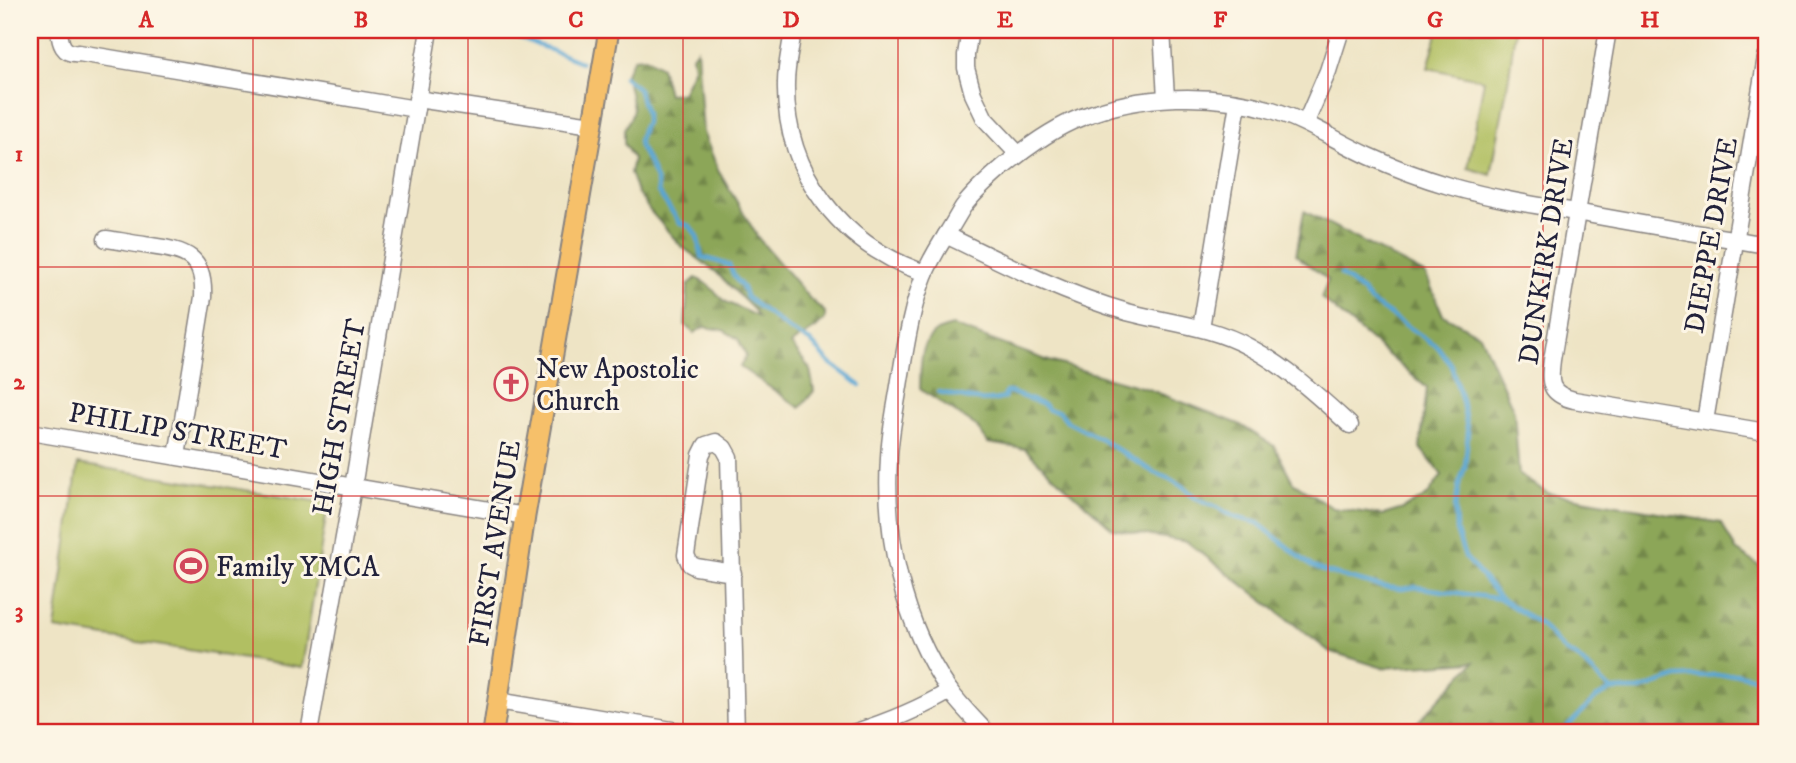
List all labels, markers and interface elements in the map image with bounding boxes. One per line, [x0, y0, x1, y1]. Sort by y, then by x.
text: A [138, 6, 155, 35]
text: B [354, 6, 368, 35]
text: C [568, 6, 584, 35]
text: D [782, 6, 800, 35]
text: E [997, 6, 1013, 35]
text: F [1213, 6, 1228, 35]
text: G [1427, 6, 1443, 35]
text: H [1640, 6, 1660, 35]
street label: DIEPPE DRIVE [1677, 134, 1746, 336]
street label: DUNKIRK DRIVE [1511, 135, 1582, 367]
text: 1 [15, 140, 23, 169]
street label: HIGH STREET [305, 316, 374, 518]
place label: New Apostolic Church [536, 352, 699, 419]
church icon: New Apostolic Church [492, 365, 530, 403]
text: 2 [13, 368, 25, 397]
street label: PHILIP STREET [66, 395, 289, 468]
street label: FIRST AVENUE [462, 438, 529, 649]
sports icon: Family YMCA [172, 547, 210, 585]
place label: Family YMCA [216, 550, 380, 585]
text: 3 [15, 597, 23, 626]

